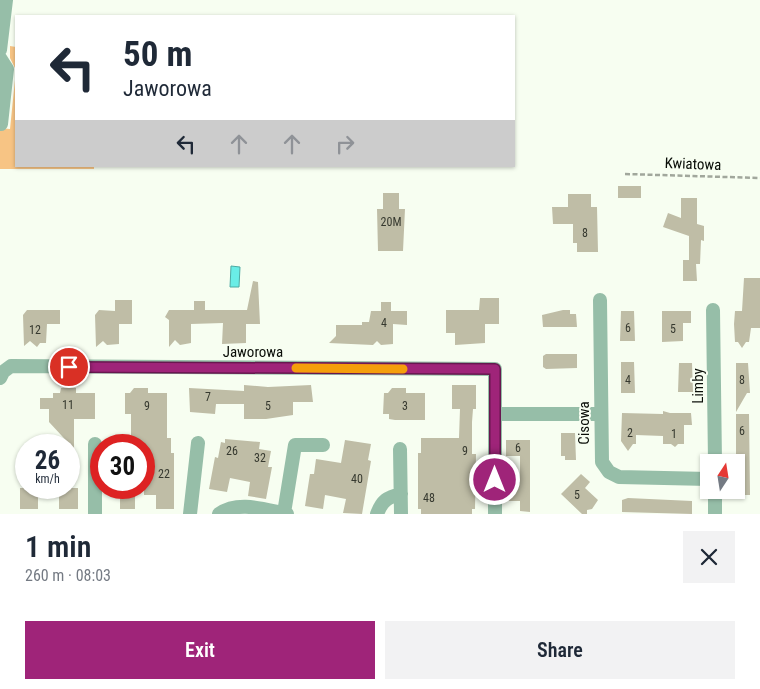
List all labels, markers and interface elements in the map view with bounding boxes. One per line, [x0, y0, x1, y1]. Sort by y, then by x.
text: 50 m [123, 34, 192, 75]
icon: left [40, 35, 105, 100]
text: Jaworowa [123, 76, 212, 101]
icon: left [172, 130, 200, 158]
icon: ahead [225, 130, 253, 158]
icon: ahead [278, 130, 306, 158]
icon: right [331, 130, 359, 158]
street label: Kwiatowa [664, 154, 722, 174]
house number: 20M [381, 215, 401, 229]
house number: 8 [582, 226, 588, 240]
house number: 4 [381, 316, 387, 330]
house number: 6 [625, 321, 631, 335]
house number: 5 [670, 322, 676, 336]
house number: 12 [29, 323, 41, 337]
street label: Jaworowa [223, 343, 283, 361]
pin [48, 346, 90, 388]
icon: arrive [55, 353, 83, 381]
street label: Limby [689, 368, 707, 404]
house number: 4 [625, 373, 631, 387]
house number: 8 [739, 373, 745, 387]
house number: 7 [205, 390, 211, 404]
house number: 11 [62, 398, 74, 412]
house number: 9 [144, 399, 150, 413]
house number: 5 [265, 399, 271, 413]
house number: 3 [402, 399, 408, 413]
street label: Cisowa [575, 401, 593, 445]
house number: 6 [739, 424, 745, 438]
house number: 2 [627, 426, 633, 440]
house number: 1 [671, 427, 677, 441]
speed limit sign: 30 [90, 434, 155, 499]
house number: 6 [515, 441, 521, 455]
house number: 26 [226, 444, 238, 458]
house number: 9 [462, 444, 468, 458]
text: 26 [35, 446, 60, 475]
house number: 32 [254, 451, 266, 465]
position arrow [468, 453, 520, 505]
north arrow [700, 454, 745, 499]
map controls [700, 454, 745, 499]
house number: 22 [158, 467, 170, 481]
text: km/h [35, 472, 60, 486]
house number: 40 [351, 472, 363, 486]
house number: 5 [574, 488, 580, 502]
house number: 48 [423, 491, 435, 505]
text: 1 min [25, 529, 91, 564]
button: close [683, 531, 735, 583]
text: 260 m · 08:03 [25, 566, 111, 585]
button: Exit [25, 621, 375, 679]
button: Share [385, 621, 735, 679]

